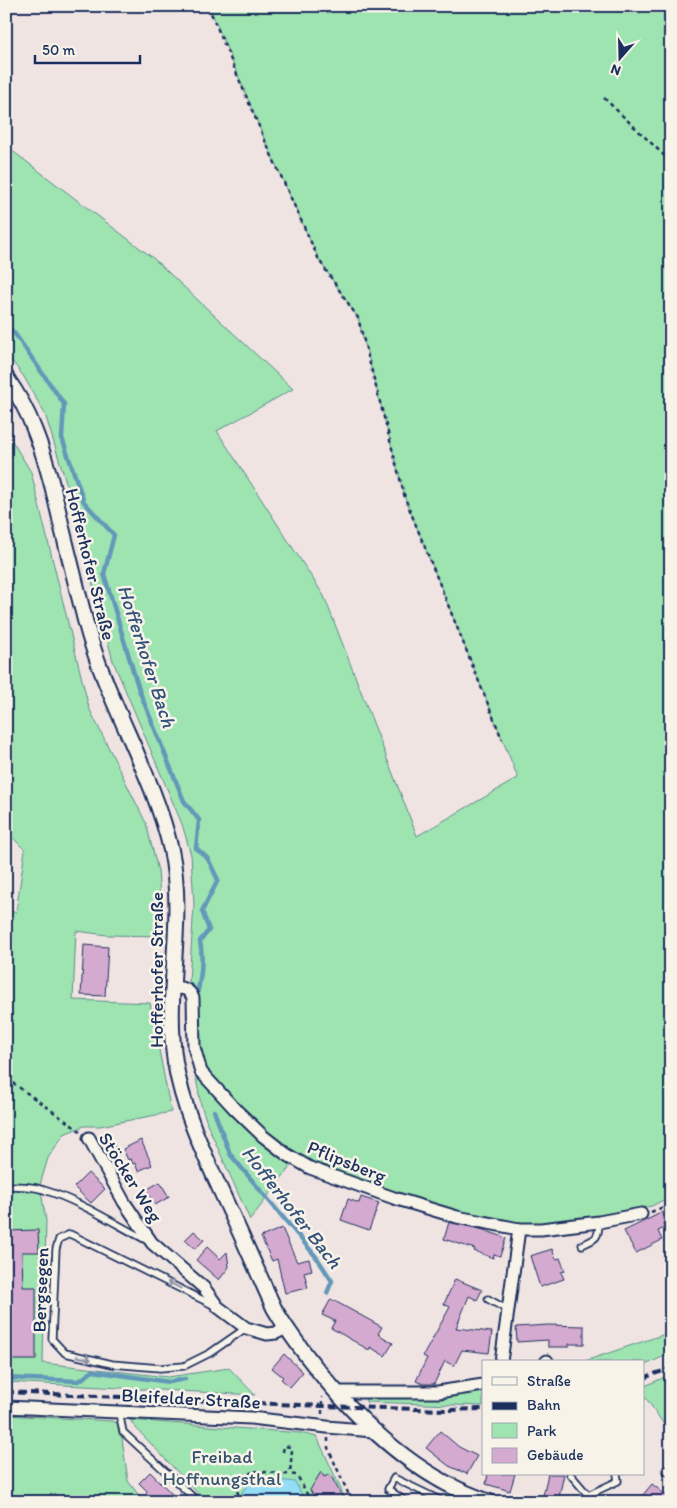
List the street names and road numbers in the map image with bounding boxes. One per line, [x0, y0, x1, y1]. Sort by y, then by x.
street label: Hofferhofer Straße [60, 486, 121, 643]
street label: Hofferhofer Straße [145, 892, 168, 1048]
street label: Stöcker Weg [94, 1128, 167, 1227]
street label: Pflipsberg [304, 1135, 390, 1188]
street label: Bergsegen [28, 1247, 53, 1333]
street label: Bleifelder Straße [121, 1383, 261, 1414]

